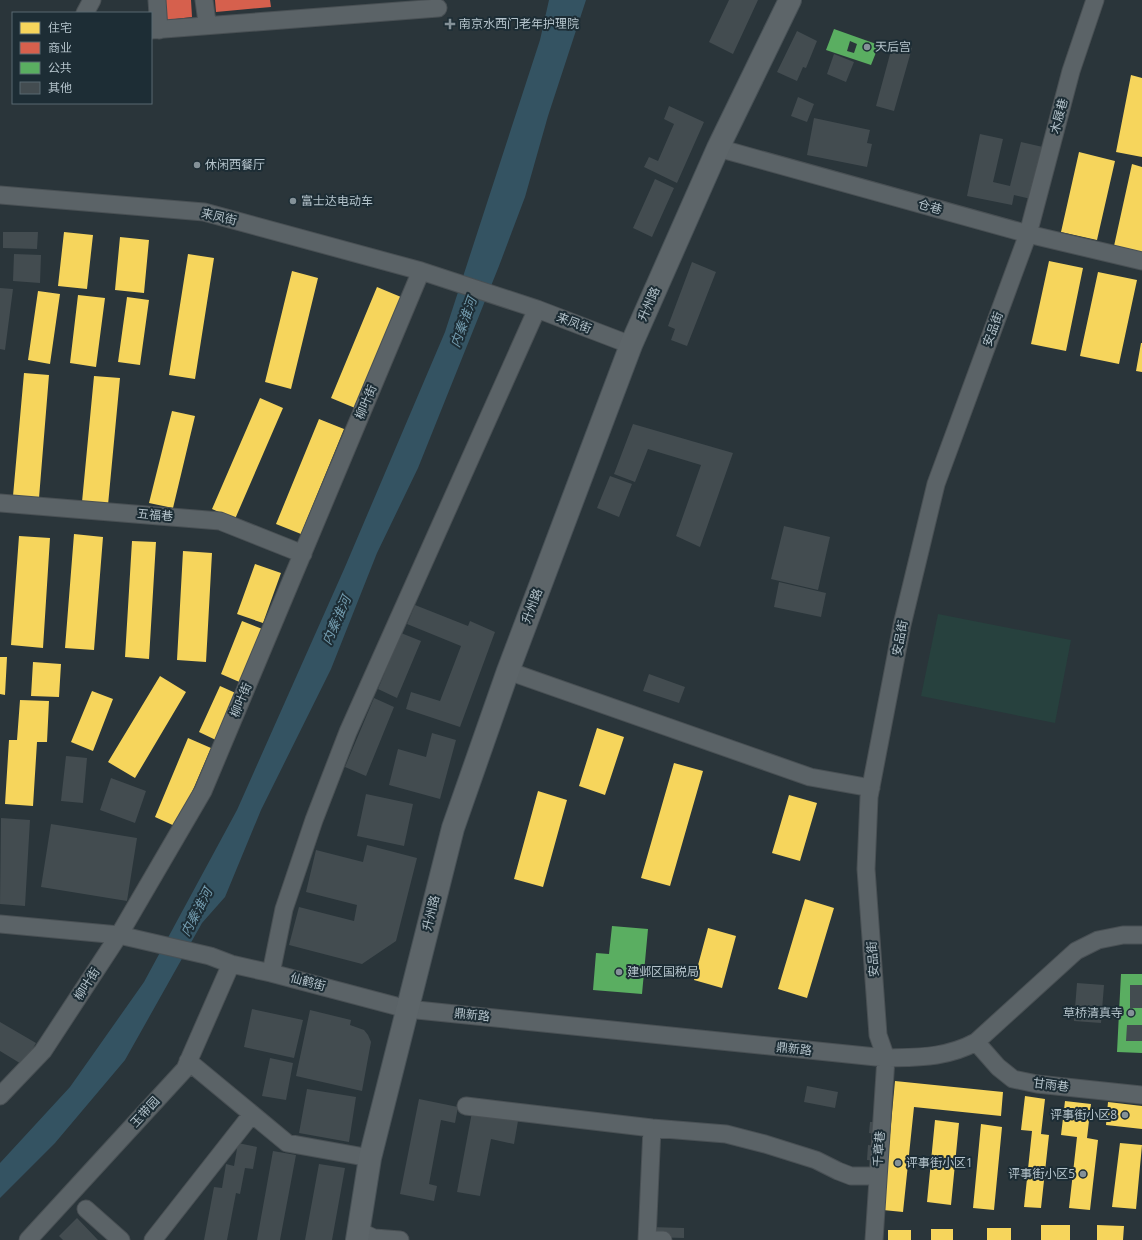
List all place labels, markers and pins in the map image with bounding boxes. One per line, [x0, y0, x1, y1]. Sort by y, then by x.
place label: 南京水西门老年护理院 [459, 15, 579, 32]
marker: 南京水西门老年护理院 [444, 18, 456, 30]
place label: 天后宫 [875, 38, 911, 55]
marker: 天后宫 [862, 42, 872, 52]
place label: 休闲西餐厅 [205, 156, 265, 173]
marker: 休闲西餐厅 [192, 160, 202, 170]
place label: 富士达电动车 [301, 192, 373, 209]
marker: 富士达电动车 [288, 196, 298, 206]
place label: 建邺区国税局 [627, 963, 699, 980]
marker: 建邺区国税局 [614, 967, 624, 977]
place label: 草桥清真寺 [1063, 1004, 1123, 1021]
marker: 草桥清真寺 [1126, 1008, 1136, 1018]
place label: 评事街小区8 [1050, 1106, 1117, 1123]
marker: 评事街小区8 [1120, 1110, 1130, 1120]
place label: 评事街小区1 [906, 1154, 973, 1171]
marker: 评事街小区1 [893, 1158, 903, 1168]
place label: 评事街小区5 [1008, 1165, 1075, 1182]
marker: 评事街小区5 [1078, 1169, 1088, 1179]

